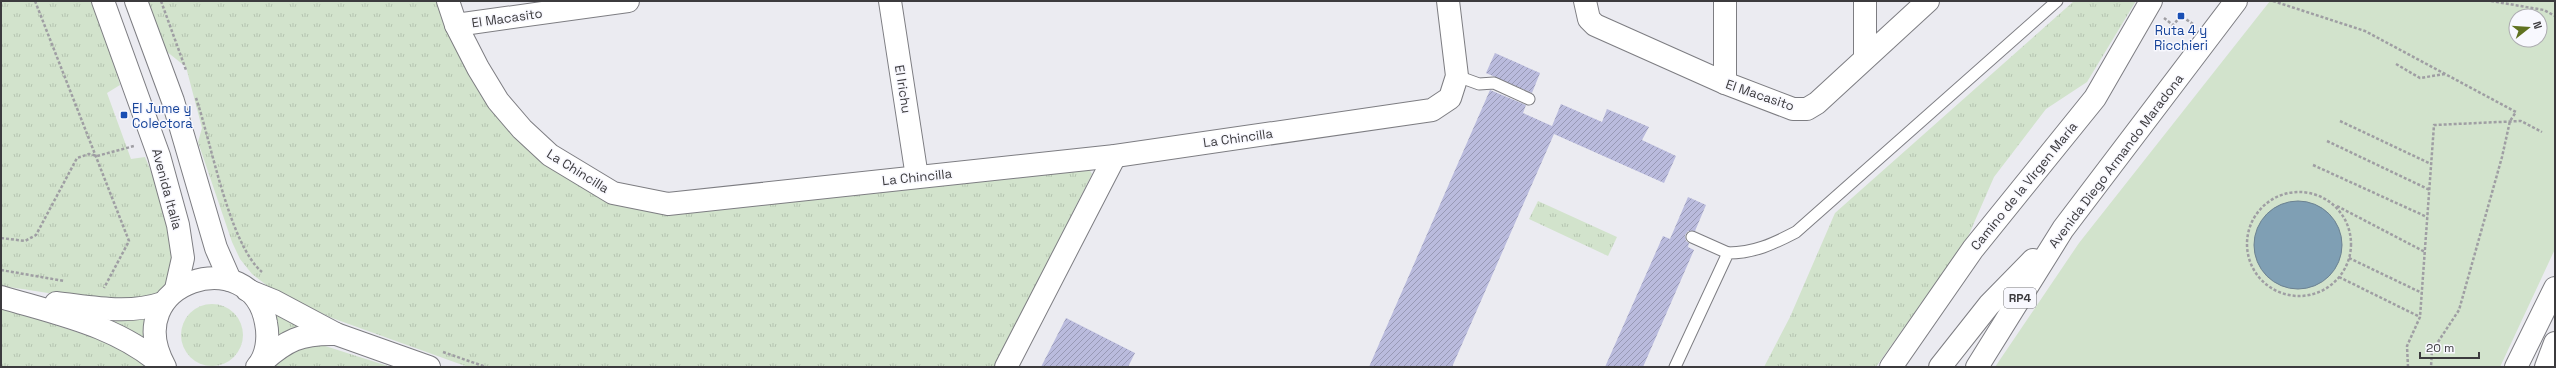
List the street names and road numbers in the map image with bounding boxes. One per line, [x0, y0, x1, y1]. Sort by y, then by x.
street label: El Macasito [470, 5, 544, 31]
street label: El Irichu [891, 64, 915, 114]
street label: Avenida Diego Armando Maradona [2045, 70, 2187, 251]
street label: El Macasito [1723, 75, 1797, 115]
street label: Camino de la Virgen María [1967, 118, 2081, 254]
street label: La Chincilla [1202, 125, 1274, 151]
street label: La Chincilla [544, 145, 613, 197]
street label: Avenida Italia [148, 147, 186, 232]
street label: La Chincilla [881, 165, 953, 189]
road number: RP4 [2004, 288, 2036, 308]

